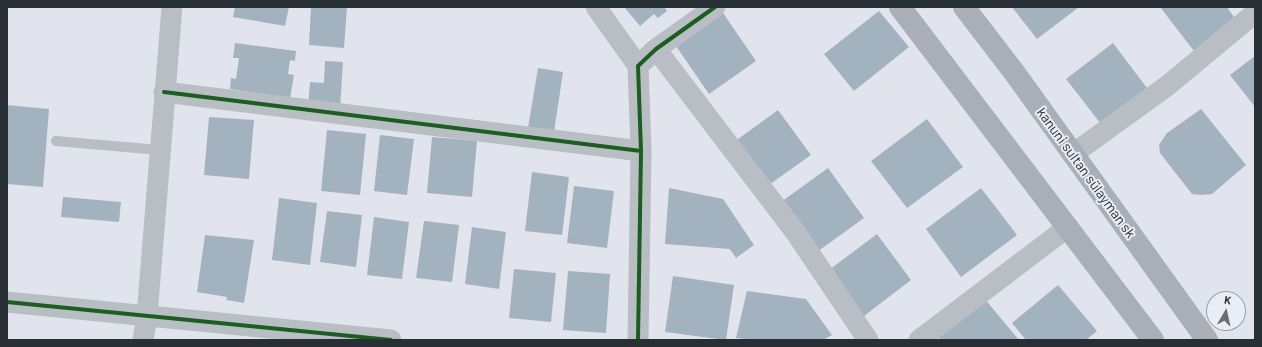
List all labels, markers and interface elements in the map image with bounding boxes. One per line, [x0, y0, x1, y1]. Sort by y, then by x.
street label: kanuni sultan sülayman sk [1033, 105, 1139, 241]
north arrow [1206, 291, 1246, 331]
text: K [1223, 293, 1232, 307]

